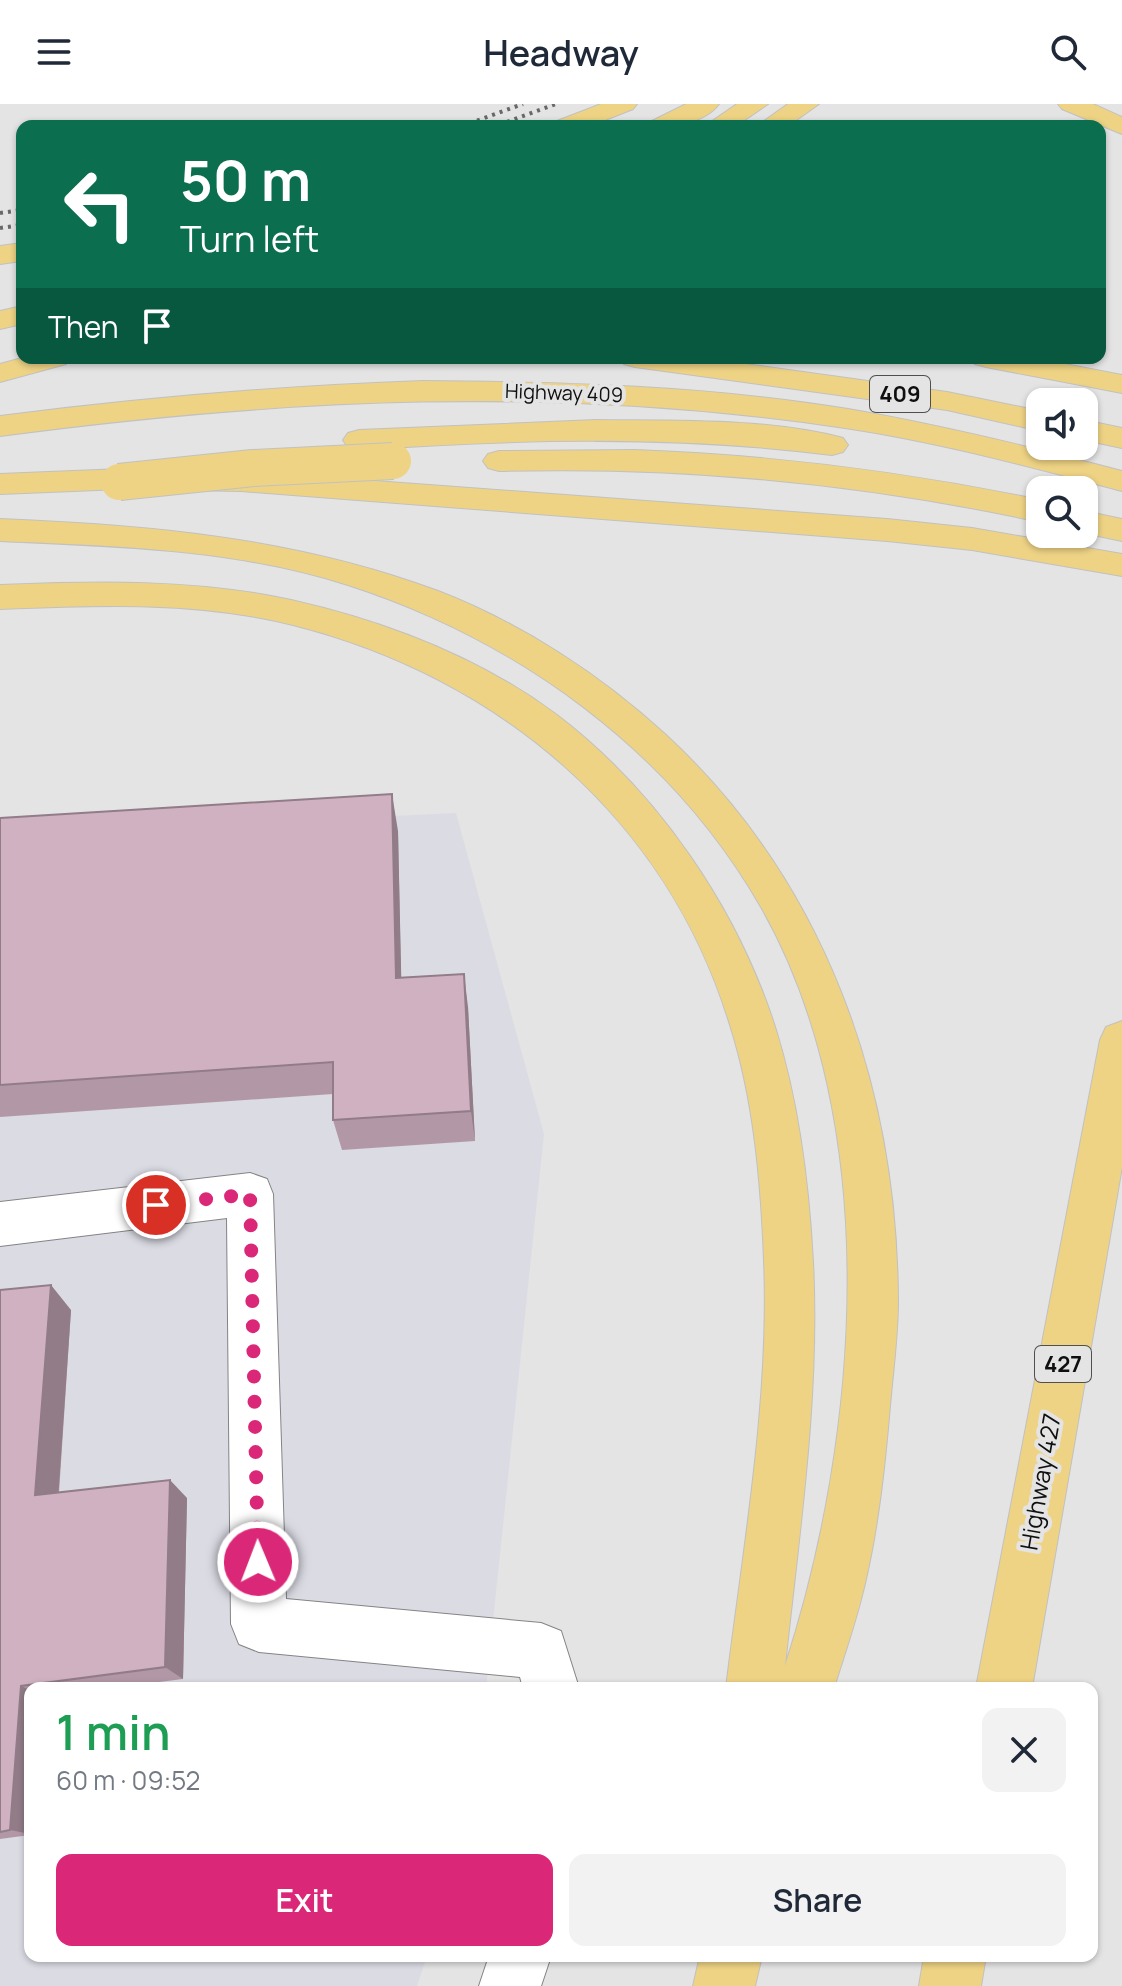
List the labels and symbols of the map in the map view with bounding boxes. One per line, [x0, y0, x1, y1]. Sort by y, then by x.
road number: 409 [870, 376, 930, 412]
street label: Highway 409 [504, 377, 624, 408]
pin [122, 1171, 190, 1239]
road number: 427 [1035, 1346, 1091, 1382]
street label: Highway 427 [1011, 1411, 1068, 1553]
position arrow [216, 1520, 300, 1604]

